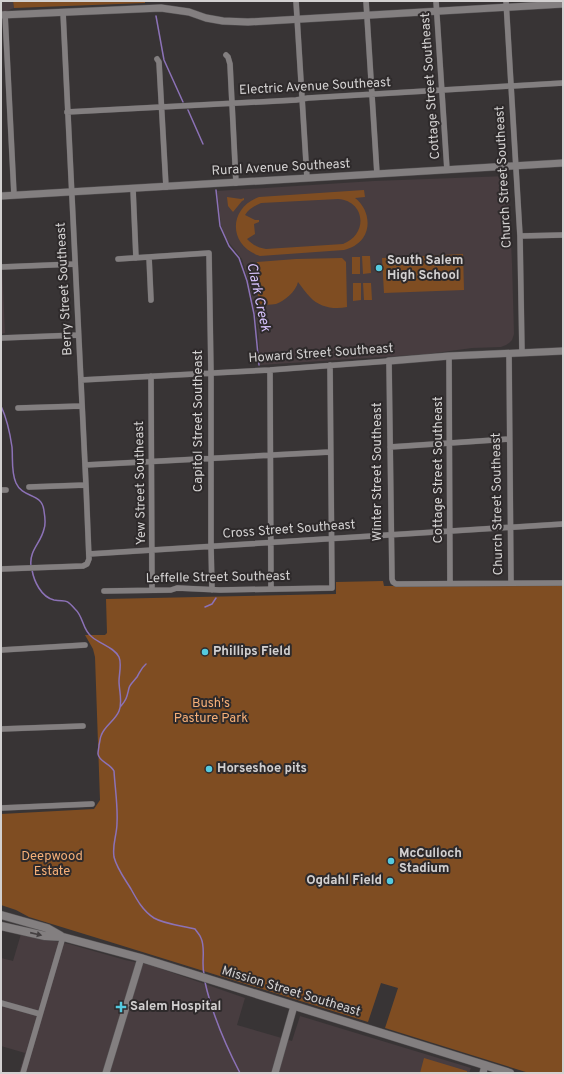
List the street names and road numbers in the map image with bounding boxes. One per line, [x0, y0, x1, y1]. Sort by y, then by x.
street label: Cottage Street Southeast [418, 12, 444, 160]
street label: Electric Avenue Southeast [239, 75, 391, 99]
street label: Church Street Southeast [492, 105, 516, 249]
street label: Rural Avenue Southeast [211, 156, 351, 180]
street label: Berry Street Southeast [54, 222, 76, 356]
street label: Howard Street Southeast [248, 341, 394, 367]
street label: Capitol Street Southeast [191, 350, 207, 492]
street label: Cottage Street Southeast [431, 396, 447, 544]
street label: Winter Street Southeast [370, 402, 386, 542]
street label: Yew Street Southeast [132, 421, 150, 545]
street label: Church Street Southeast [489, 433, 507, 575]
street label: Cross Street Southeast [222, 517, 356, 543]
street label: Leffelle Street Southeast [146, 569, 291, 587]
street label: Mission Street Southeast [220, 963, 363, 1021]

